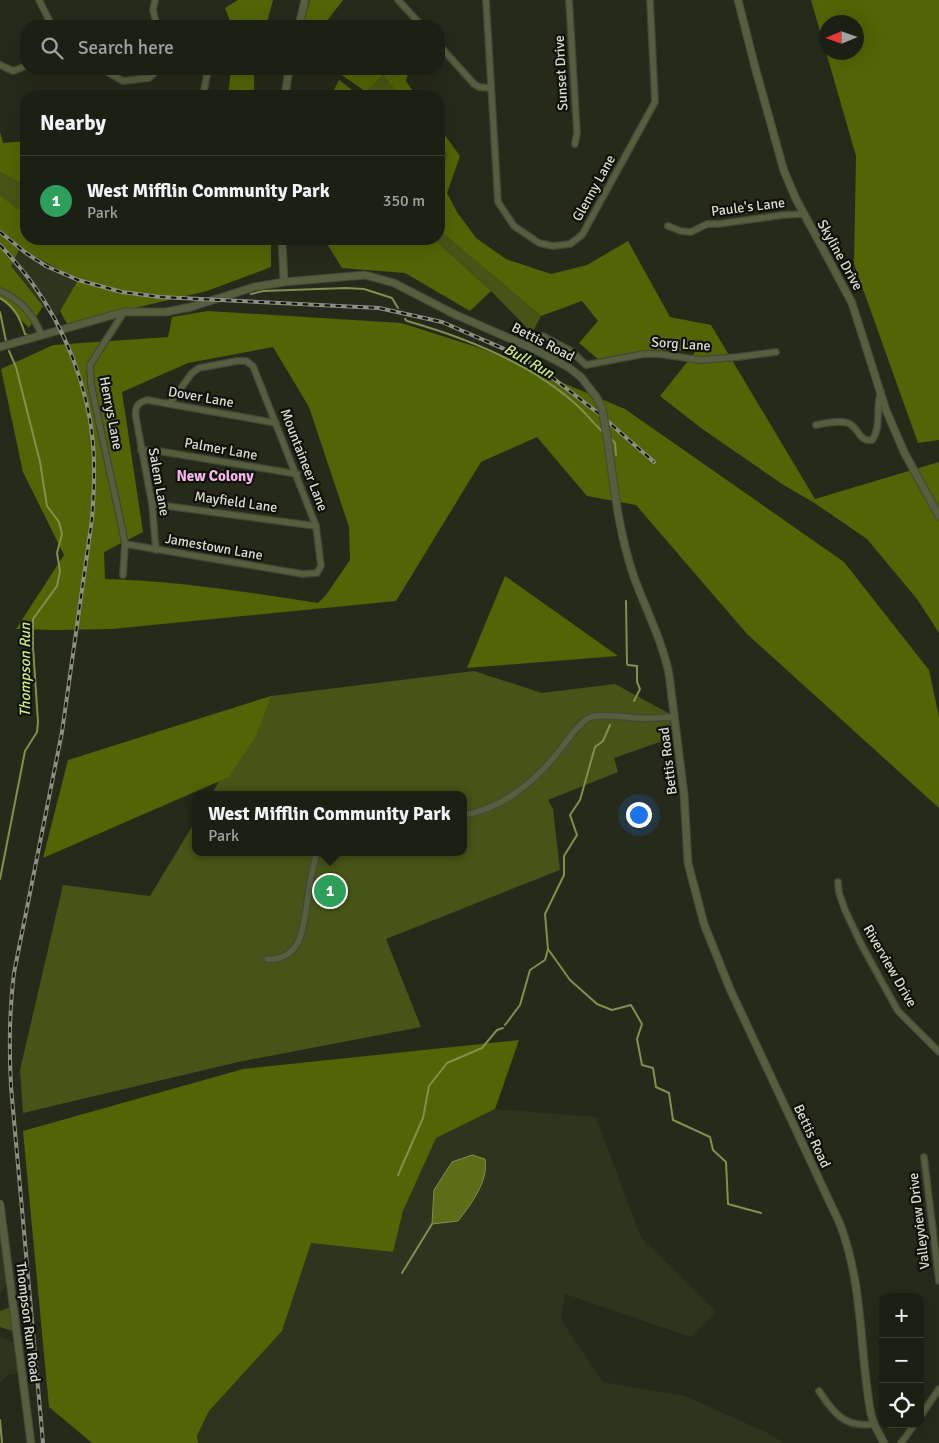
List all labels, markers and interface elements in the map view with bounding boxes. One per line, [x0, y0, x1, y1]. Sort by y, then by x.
north arrow [819, 15, 864, 60]
search box [20, 20, 445, 75]
icon: search [38, 34, 66, 62]
street label: Sunset Drive [551, 35, 571, 111]
text: Search here [78, 36, 174, 60]
text: Nearby [40, 110, 106, 136]
street label: Glenny Lane [569, 152, 619, 224]
text: West Mifflin Community Park [87, 179, 330, 203]
text: 1 [52, 191, 60, 211]
text: 350 m [383, 191, 425, 211]
street label: Paule's Lane [710, 194, 786, 220]
text: Park [87, 203, 118, 223]
street label: Skyline Drive [814, 217, 866, 293]
street label: Bettis Road [509, 319, 577, 365]
street label: Sorg Lane [651, 333, 711, 355]
water label: Bull Run [501, 340, 558, 383]
street label: Henrys Lane [96, 375, 126, 451]
street label: Dover Lane [167, 383, 235, 411]
street label: Mountaineer Lane [277, 406, 331, 514]
street label: Palmer Lane [183, 434, 259, 464]
street label: Salem Lane [145, 447, 173, 517]
district label: New Colony [176, 467, 254, 485]
street label: Mayfield Lane [193, 488, 279, 516]
street label: Jamestown Lane [164, 530, 264, 564]
water label: Thompson Run [16, 622, 34, 717]
street label: Bettis Road [655, 726, 681, 796]
popup [192, 791, 467, 856]
text: West Mifflin Community Park [208, 802, 451, 826]
your location [626, 802, 652, 828]
text: Park [208, 826, 239, 846]
pin: 1 [314, 872, 346, 910]
street label: Riverview Drive [860, 922, 920, 1010]
street label: Bettis Road [790, 1101, 834, 1171]
street label: Valleyview Drive [905, 1172, 933, 1270]
street label: Thompson Run Road [12, 1261, 44, 1383]
map controls [879, 1293, 924, 1428]
button: + [879, 1293, 924, 1338]
button: − [879, 1338, 924, 1383]
button: locate [879, 1383, 924, 1428]

